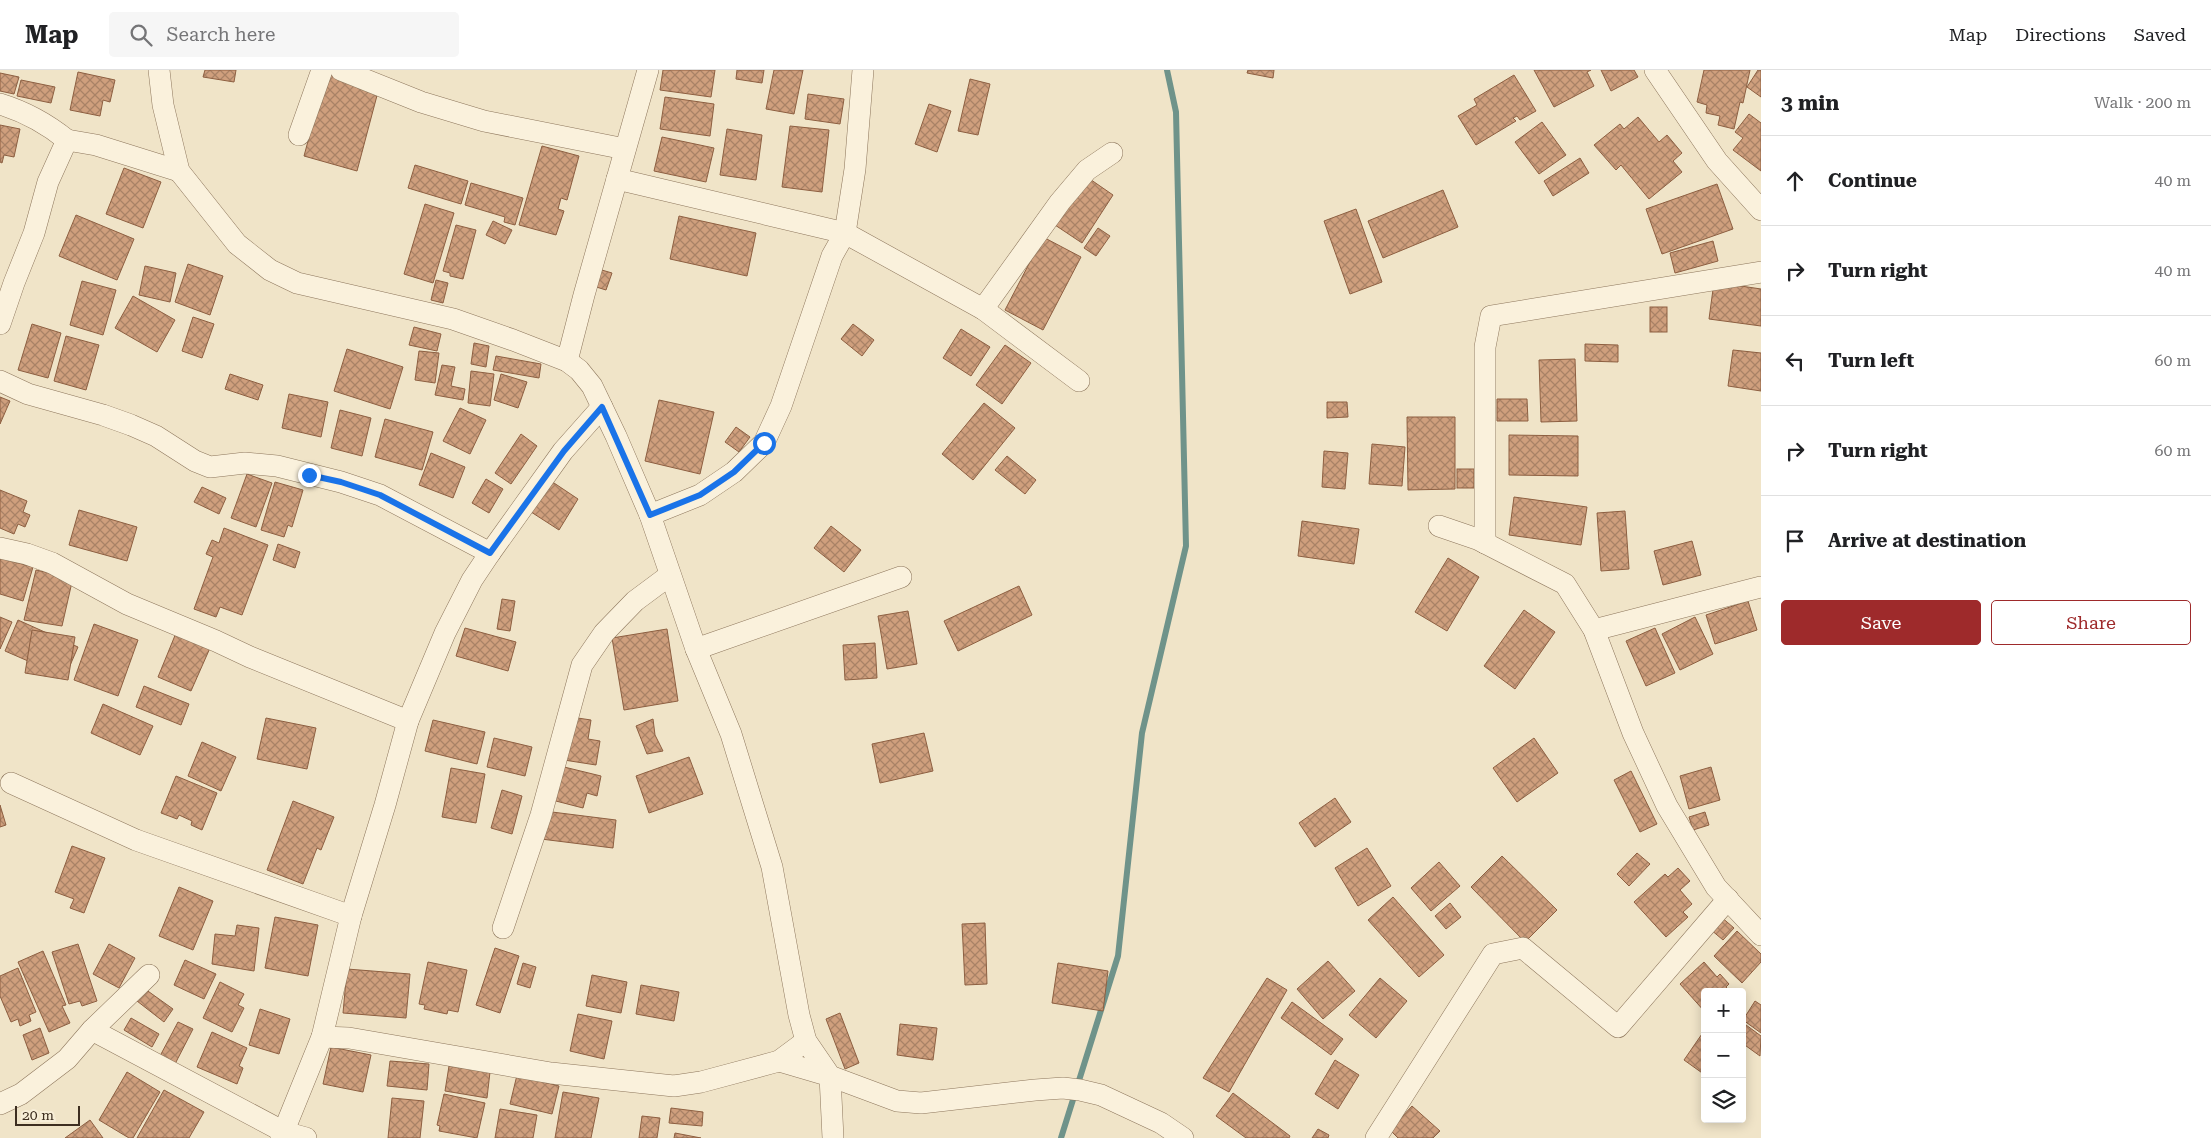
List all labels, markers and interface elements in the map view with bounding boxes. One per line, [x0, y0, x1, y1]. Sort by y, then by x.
search box [109, 12, 459, 57]
text: Map [25, 21, 79, 49]
icon: search [127, 21, 155, 49]
text: Search here [167, 23, 275, 46]
text: Map [1949, 24, 1987, 45]
text: Directions [2015, 24, 2106, 45]
text: Saved [2134, 24, 2186, 45]
text: 3 min [1781, 91, 1839, 115]
text: Walk · 200 m [2094, 93, 2191, 112]
icon: ahead [1781, 167, 1809, 195]
text: Continue [1828, 169, 1917, 192]
text: 40 m [2154, 171, 2191, 190]
icon: right [1781, 257, 1809, 285]
text: Turn right [1828, 259, 1928, 282]
text: 40 m [2154, 261, 2191, 280]
icon: left [1781, 347, 1809, 375]
text: Turn left [1828, 349, 1914, 372]
text: 60 m [2154, 351, 2191, 370]
route start [753, 432, 776, 455]
icon: right [1781, 437, 1809, 465]
text: Turn right [1828, 439, 1928, 462]
text: 60 m [2154, 441, 2191, 460]
route end [298, 464, 321, 487]
icon: arrive [1781, 527, 1809, 555]
text: Arrive at destination [1828, 529, 2026, 552]
button: Save [1781, 600, 1981, 645]
button: Share [1991, 600, 2191, 645]
map controls [1701, 988, 1746, 1123]
button: + [1701, 988, 1746, 1033]
button: − [1701, 1033, 1746, 1078]
button: layers [1701, 1078, 1746, 1123]
scale bar [15, 1103, 80, 1126]
text: 20 m [22, 1107, 54, 1123]

